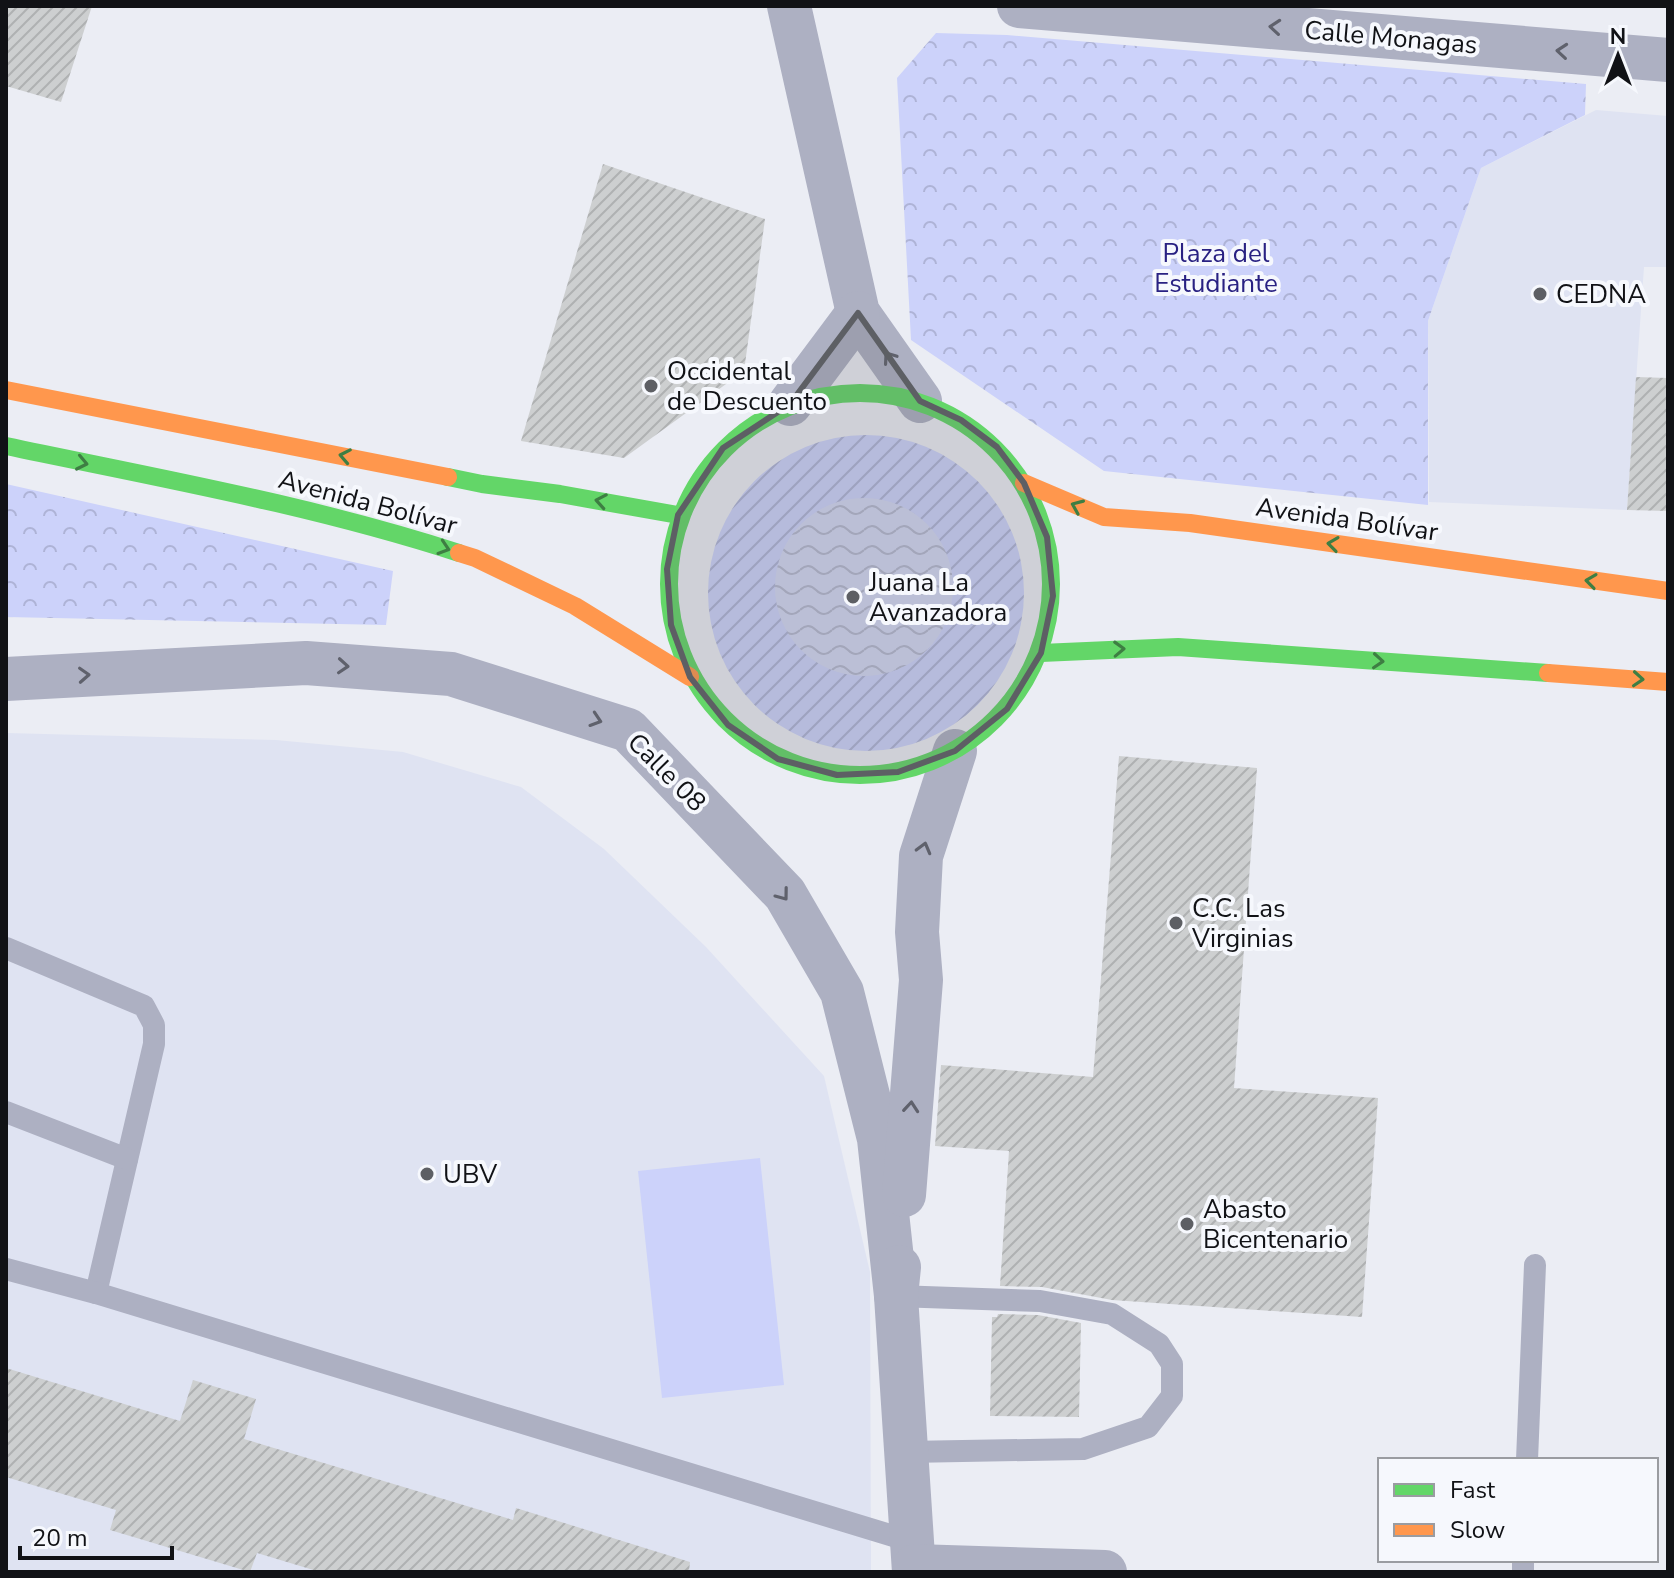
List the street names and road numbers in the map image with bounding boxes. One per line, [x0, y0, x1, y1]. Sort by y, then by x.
street label: Calle Monagas [1303, 13, 1479, 62]
street label: Avenida Bolívar [275, 462, 462, 543]
street label: Avenida Bolívar [1254, 489, 1441, 550]
street label: Calle 08 [620, 725, 714, 819]

